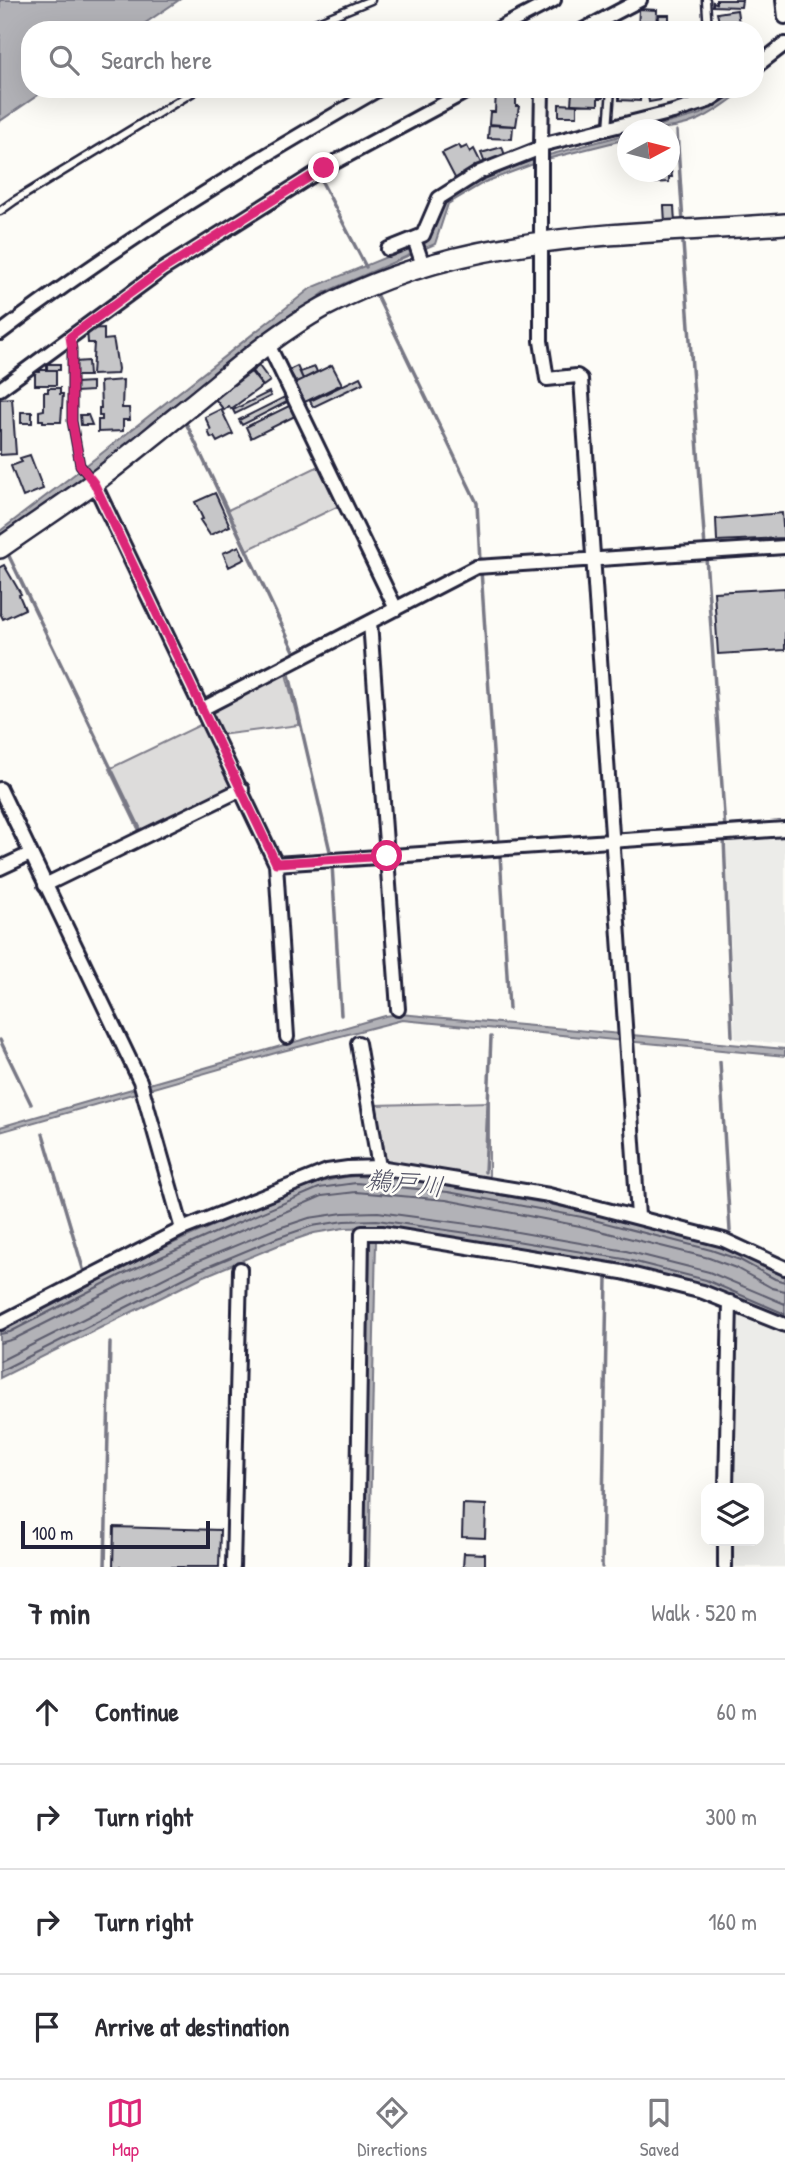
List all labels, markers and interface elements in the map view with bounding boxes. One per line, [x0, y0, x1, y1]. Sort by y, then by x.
search box [21, 21, 764, 98]
icon: search [45, 41, 83, 79]
text: Search here [101, 42, 212, 77]
north arrow [617, 119, 680, 182]
route end [308, 152, 339, 183]
route start [371, 840, 402, 871]
water label: 鵜戸川 [364, 1161, 446, 1204]
map controls [701, 1483, 764, 1546]
button: layers [701, 1483, 764, 1546]
scale bar [21, 1518, 210, 1550]
text: 100 m [32, 1520, 73, 1546]
text: 7 min [28, 1593, 90, 1633]
text: Walk · 520 m [651, 1597, 757, 1628]
icon: ahead [28, 1693, 66, 1731]
text: Continue [95, 1694, 179, 1729]
text: 60 m [717, 1696, 757, 1727]
icon: right [28, 1798, 66, 1836]
text: Turn right [95, 1799, 193, 1834]
text: 300 m [705, 1801, 757, 1832]
icon: right [28, 1903, 66, 1941]
text: Turn right [95, 1904, 193, 1939]
text: 160 m [708, 1906, 757, 1937]
icon: arrive [28, 2008, 66, 2046]
text: Arrive at destination [95, 2009, 290, 2044]
tab: Map [106, 2094, 144, 2162]
tab: Directions [357, 2094, 427, 2162]
tab: Saved [640, 2094, 679, 2162]

